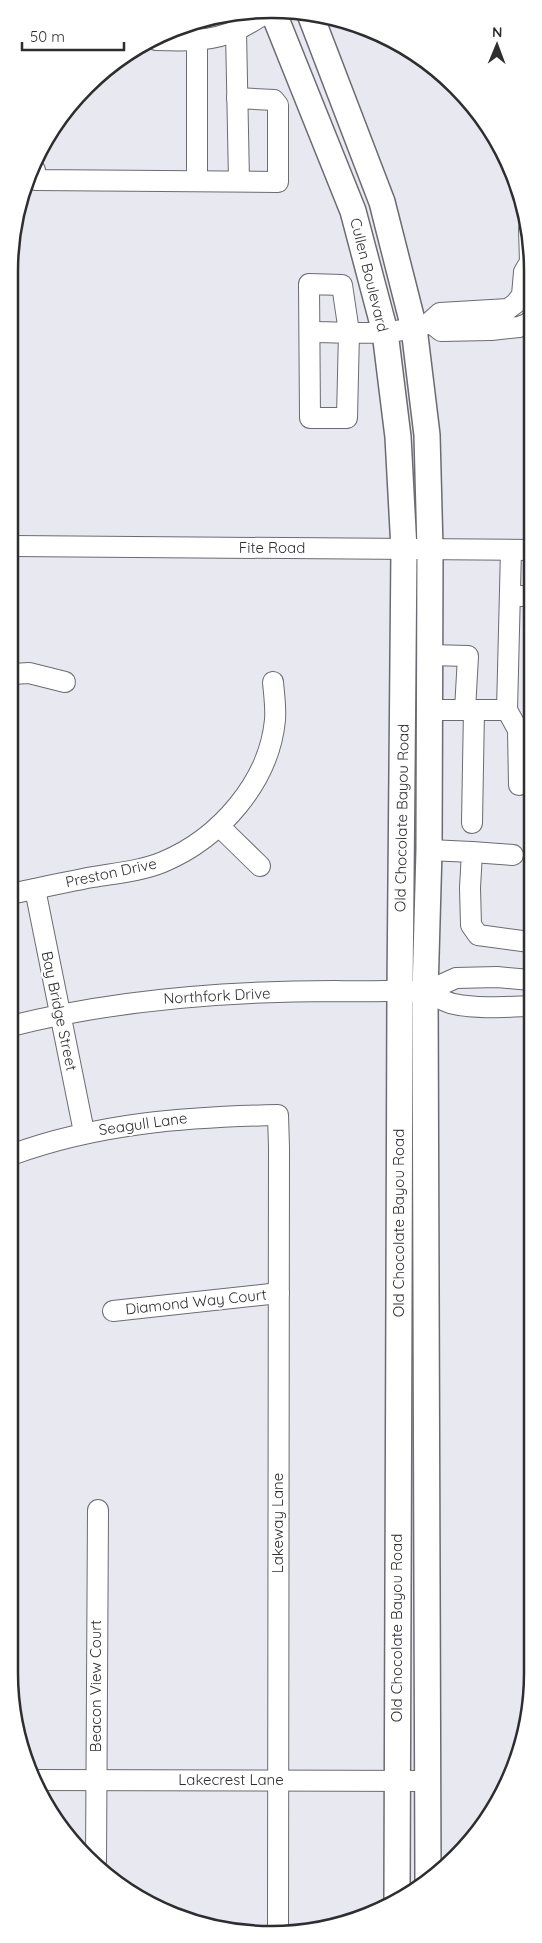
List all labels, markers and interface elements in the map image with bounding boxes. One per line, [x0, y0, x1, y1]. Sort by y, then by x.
scale bar [22, 20, 125, 52]
north arrow [472, 20, 522, 70]
text: N [492, 23, 503, 41]
text: 50 m [30, 27, 65, 46]
street label: Cullen Boulevard [346, 216, 393, 334]
street label: Fite Road [239, 538, 305, 557]
street label: Old Chocolate Bayou Road [390, 724, 413, 912]
street label: Preston Drive [64, 854, 158, 891]
street label: Bay Bridge Street [38, 949, 81, 1073]
street label: Northfork Drive [163, 983, 271, 1008]
street label: Seagull Lane [98, 1108, 188, 1139]
street label: Old Chocolate Bayou Road [389, 1129, 408, 1317]
street label: Diamond Way Court [124, 1285, 268, 1318]
street label: Lakeway Lane [268, 1473, 287, 1573]
street label: Old Chocolate Bayou Road [387, 1534, 406, 1722]
street label: Beacon View Court [86, 1620, 105, 1752]
street label: Lakecrest Lane [178, 1770, 284, 1789]

